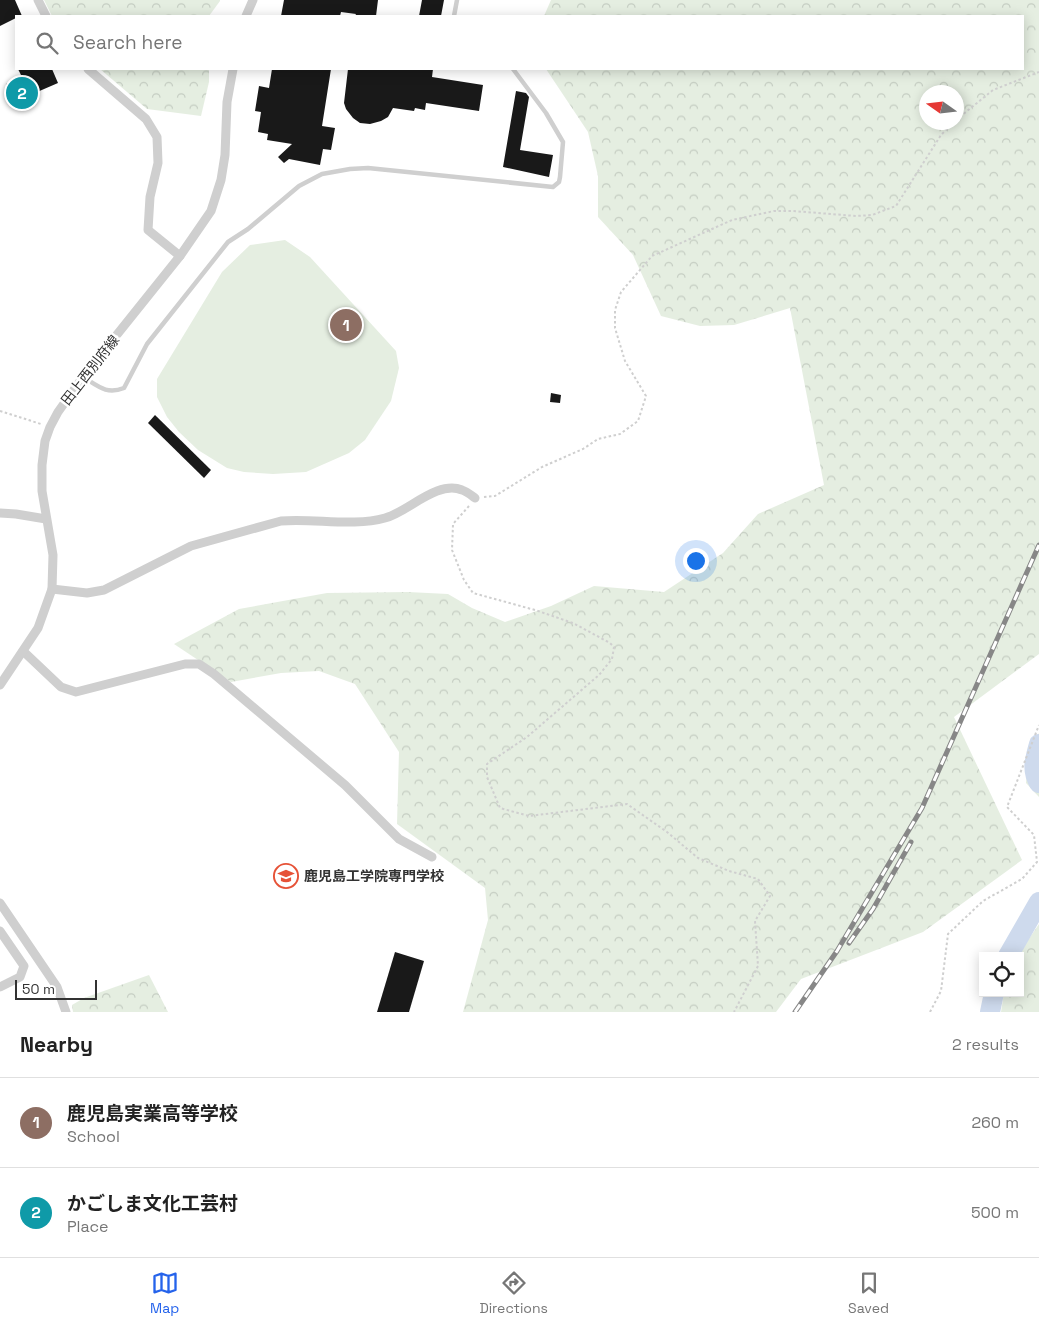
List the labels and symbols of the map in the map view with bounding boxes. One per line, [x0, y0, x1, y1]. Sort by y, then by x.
pin: 2 [6, 74, 38, 112]
north arrow [919, 85, 964, 130]
pin: 1 [330, 306, 362, 344]
street label: 田上西別府線 [57, 331, 123, 409]
your location [683, 548, 709, 574]
school or university icon: 鹿児島工学院専門学校 [273, 863, 299, 889]
place label: 鹿児島工学院専門学校 [304, 867, 444, 885]
scale bar [15, 977, 98, 1000]

